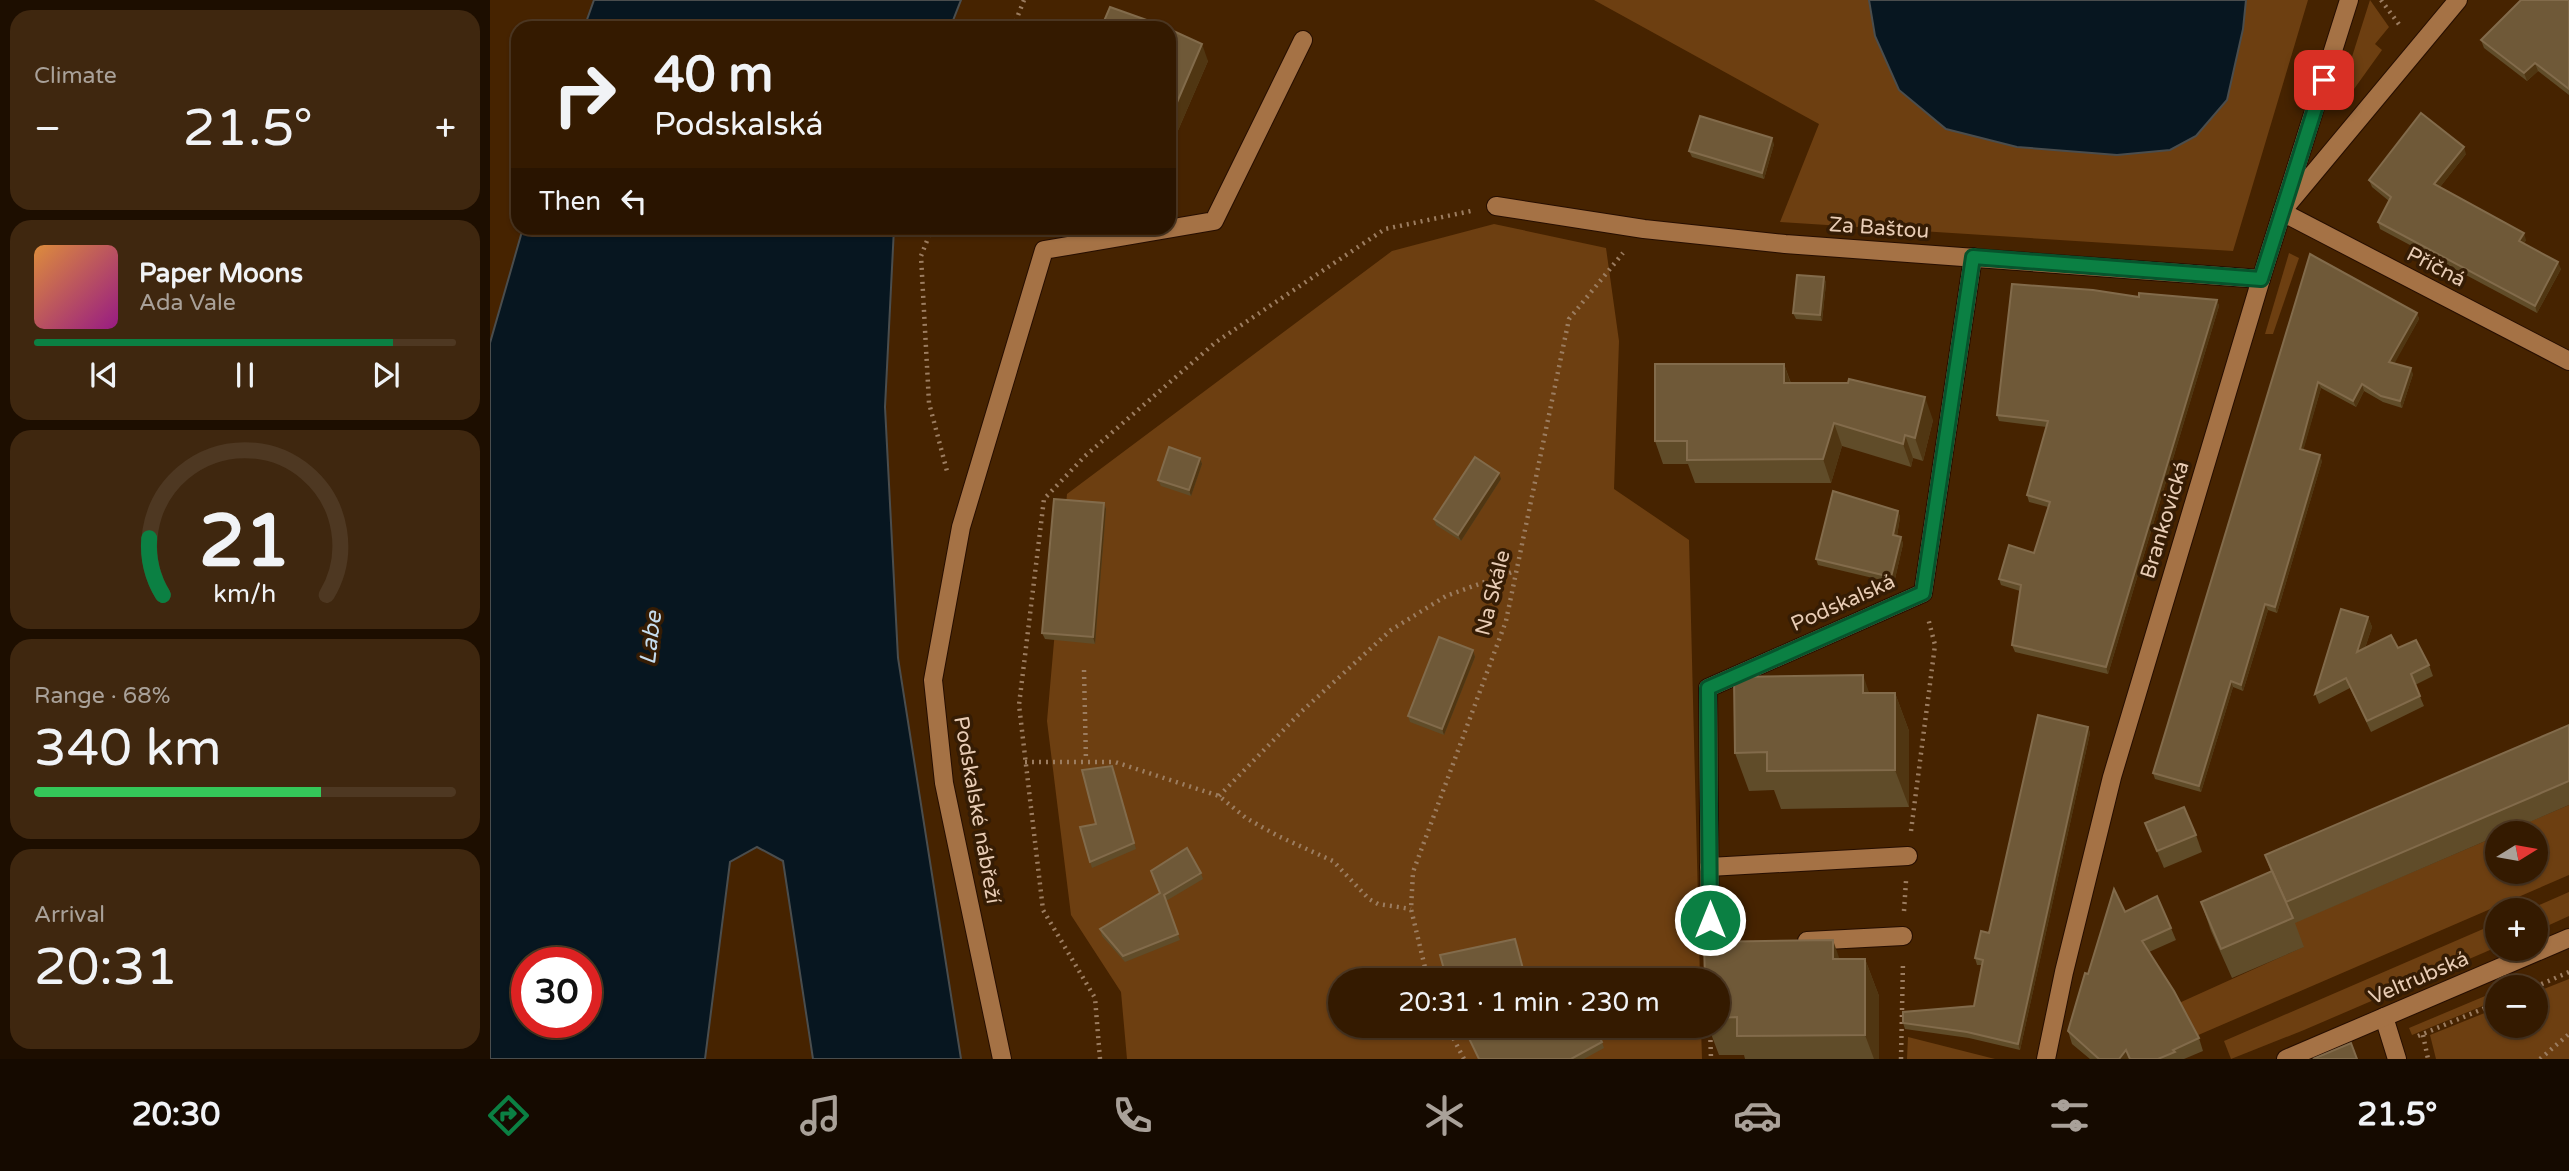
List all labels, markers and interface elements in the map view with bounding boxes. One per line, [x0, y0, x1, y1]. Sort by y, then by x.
text: 40 m [654, 46, 773, 105]
icon: right [539, 49, 630, 140]
pin [2294, 50, 2354, 110]
icon: arrive [2305, 61, 2343, 99]
text: Climate [34, 62, 117, 90]
text: 21.5° [183, 97, 313, 160]
text: − [34, 106, 61, 152]
text: + [435, 106, 456, 152]
text: Podskalská [654, 106, 824, 144]
icon: left [615, 182, 653, 220]
text: Then [539, 186, 601, 217]
street label: Za Baštou [1828, 212, 1930, 244]
street label: Příčná [2402, 242, 2470, 292]
text: Paper Moons [139, 258, 303, 289]
text: Ada Vale [139, 289, 236, 317]
icon: previous [85, 356, 123, 394]
icon: pause [226, 356, 264, 394]
icon: next [367, 356, 405, 394]
street label: Brankovická [2135, 458, 2195, 582]
text: 21 [199, 499, 291, 587]
street label: Na Skále [1470, 548, 1516, 638]
street label: Podskalská [1787, 569, 1899, 637]
text: km/h [214, 579, 276, 609]
water label: Labe [634, 608, 668, 666]
text: Range · 68% [34, 682, 170, 710]
street label: Podskalské nábřeží [948, 714, 1006, 906]
text: 340 km [34, 717, 222, 780]
north arrow [2485, 821, 2548, 884]
map controls [2485, 821, 2548, 1038]
position arrow [1673, 883, 1747, 957]
button: + [2485, 898, 2548, 961]
text: Arrival [34, 901, 105, 929]
text: 20:31 [34, 936, 178, 999]
street label: Veltrubská [2365, 946, 2473, 1010]
speed limit sign: 30 [511, 947, 602, 1038]
button: − [2485, 975, 2548, 1038]
text: 20:31 · 1 min · 230 m [1398, 987, 1660, 1018]
icon: directions [484, 1091, 533, 1140]
icon: music [796, 1091, 845, 1140]
icon: phone [1108, 1091, 1157, 1140]
icon: climate [1420, 1091, 1469, 1140]
icon: car [1733, 1091, 1782, 1140]
icon: filters [2045, 1091, 2094, 1140]
text: 20:30 [132, 1096, 220, 1134]
text: 21.5° [2357, 1096, 2437, 1134]

